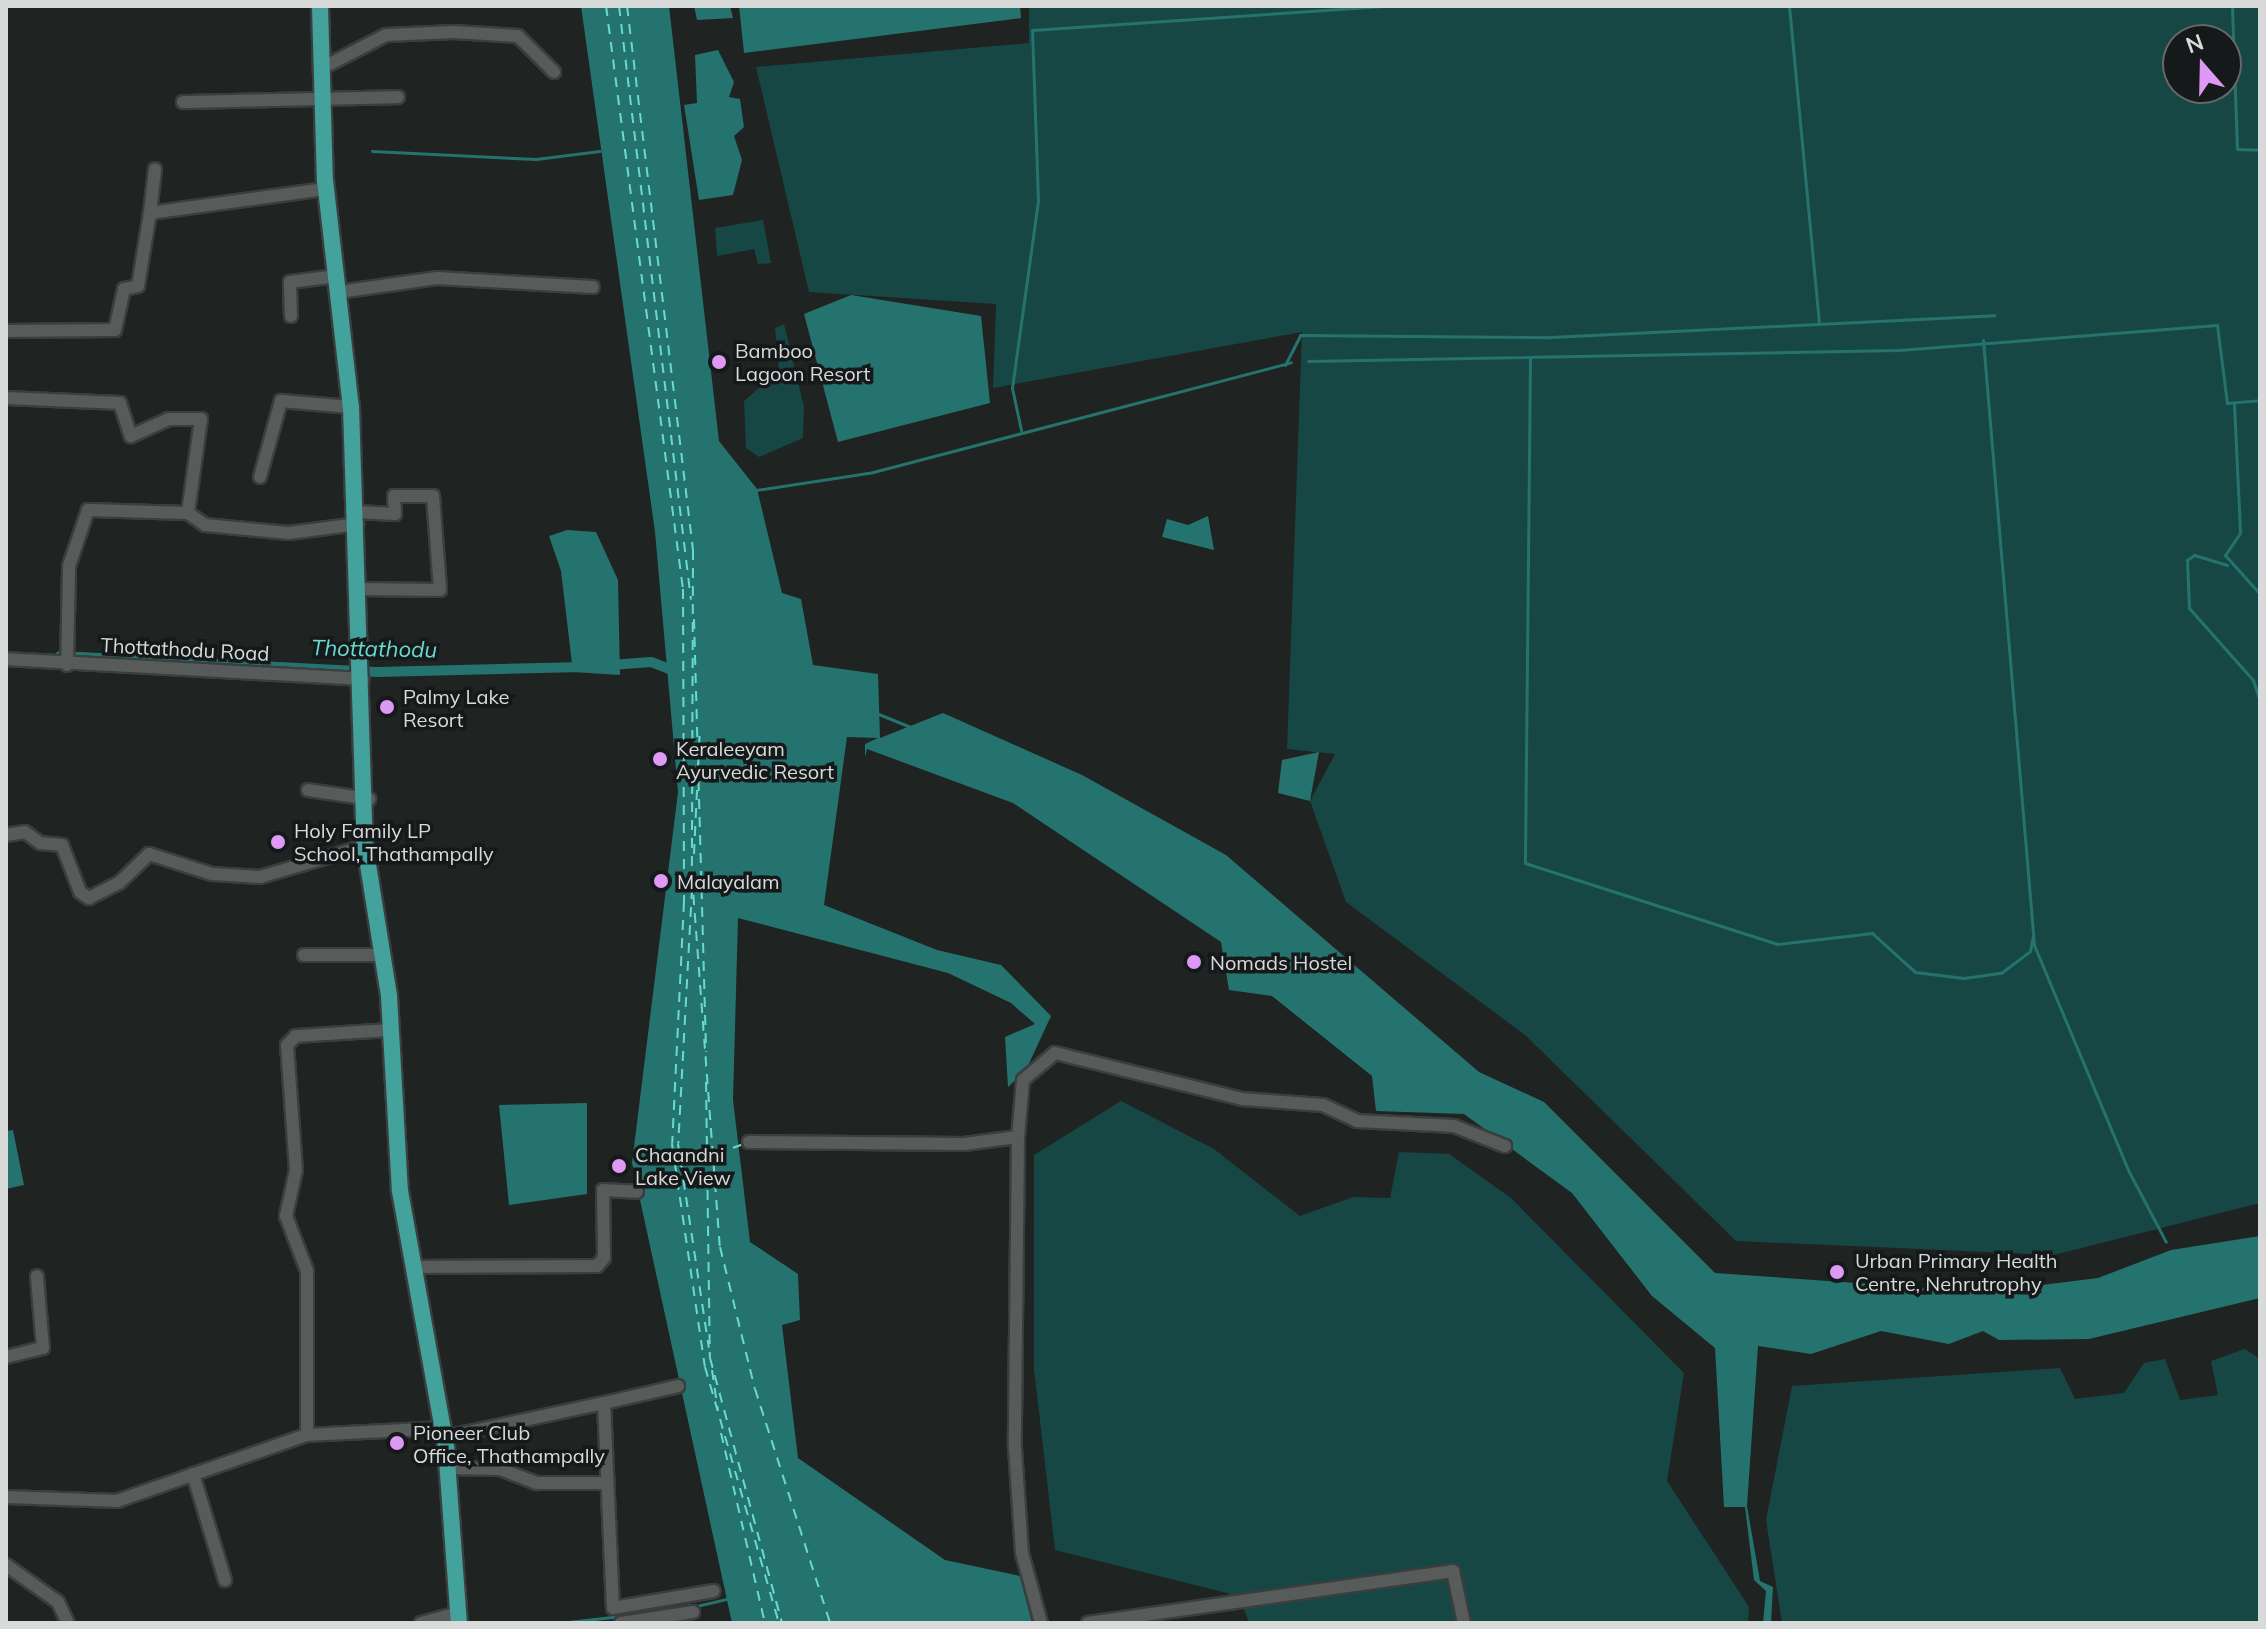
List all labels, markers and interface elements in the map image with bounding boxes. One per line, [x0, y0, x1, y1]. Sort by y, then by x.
north arrow [2162, 24, 2242, 104]
text: N [2182, 27, 2207, 59]
place label: Bamboo Lagoon Resort [735, 338, 870, 385]
marker: Bamboo Lagoon Resort [710, 353, 728, 371]
street label: Thottathodu Road [100, 633, 270, 665]
water label: Thottathodu [311, 635, 437, 663]
place label: Palmy Lake Resort [403, 684, 509, 731]
marker: Palmy Lake Resort [378, 698, 396, 716]
place label: Keraleeyam Ayurvedic Resort [676, 736, 834, 783]
marker: Keraleeyam Ayurvedic Resort [651, 750, 669, 768]
place label: Holy Family LP School, Thathampally [294, 818, 494, 865]
marker: Holy Family LP School, Thathampally [269, 833, 287, 851]
place label: Malayalam [677, 869, 780, 893]
marker: Malayalam [652, 872, 670, 890]
place label: Nomads Hostel [1210, 950, 1352, 974]
marker: Nomads Hostel [1185, 953, 1203, 971]
place label: Chaandni Lake View [635, 1142, 731, 1189]
marker: Chaandni Lake View [610, 1157, 628, 1175]
place label: Urban Primary Health Centre, Nehrutrophy [1855, 1248, 2058, 1295]
marker: Urban Primary Health Centre, Nehrutrophy [1826, 1261, 1848, 1283]
place label: Pioneer Club Office, Thathampally [413, 1420, 605, 1467]
marker: Pioneer Club Office, Thathampally [388, 1434, 406, 1452]

